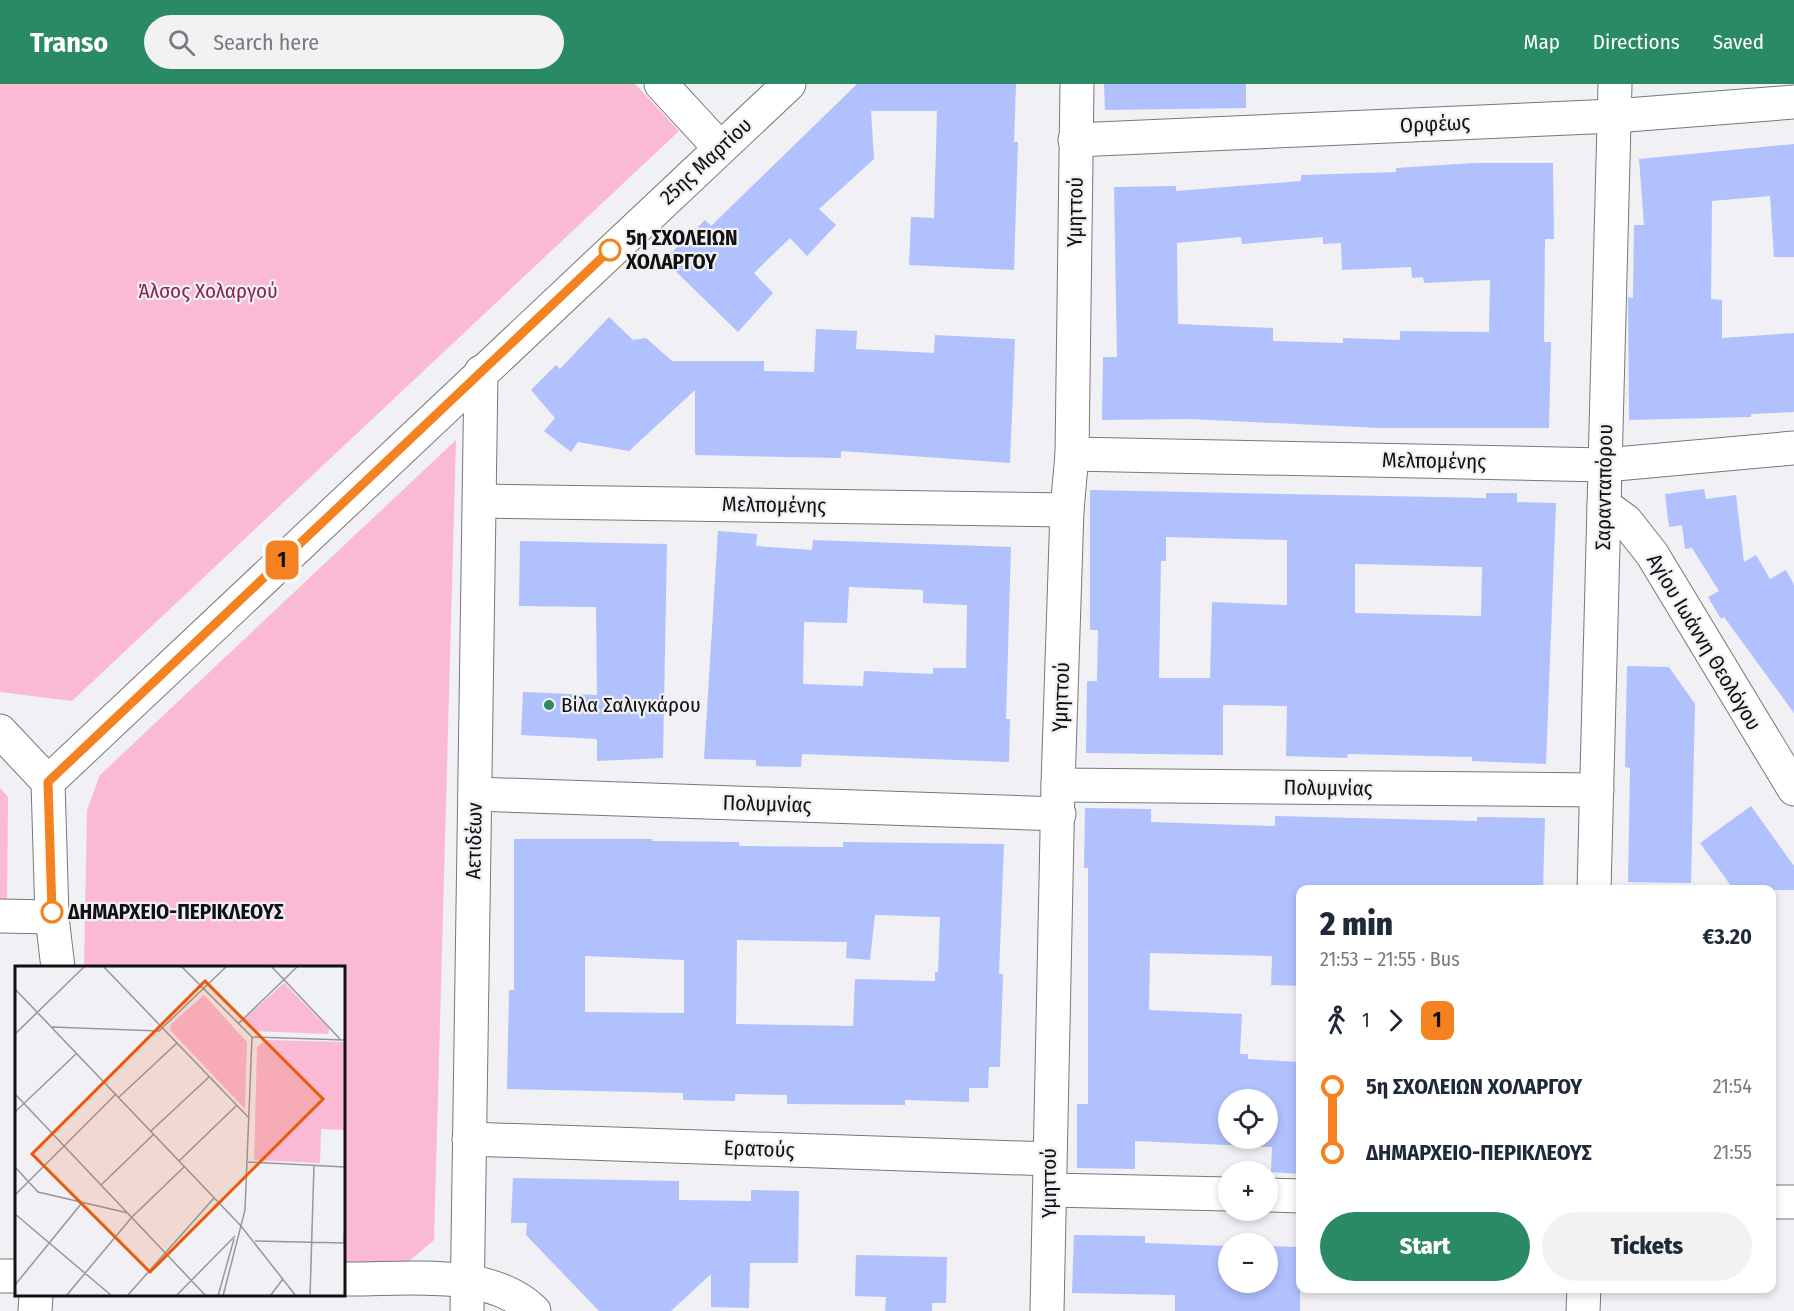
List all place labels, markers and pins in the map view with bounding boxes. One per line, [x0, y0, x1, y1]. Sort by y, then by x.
place label: 5η ΣΧΟΛΕΙΩΝ ΧΟΛΑΡΓΟΥ [625, 225, 738, 275]
marker: 5η ΣΧΟΛΕΙΩΝ ΧΟΛΑΡΓΟΥ [599, 239, 621, 261]
place label: Βίλα Σαλιγκάρου [561, 692, 701, 718]
marker: Βίλα Σαλιγκάρου [542, 698, 556, 712]
place label: ΔΗΜΑΡΧΕΙΟ-ΠΕΡΙΚΛΕΟΥΣ [67, 899, 284, 925]
marker: ΔΗΜΑΡΧΕΙΟ-ΠΕΡΙΚΛΕΟΥΣ [41, 901, 63, 923]

